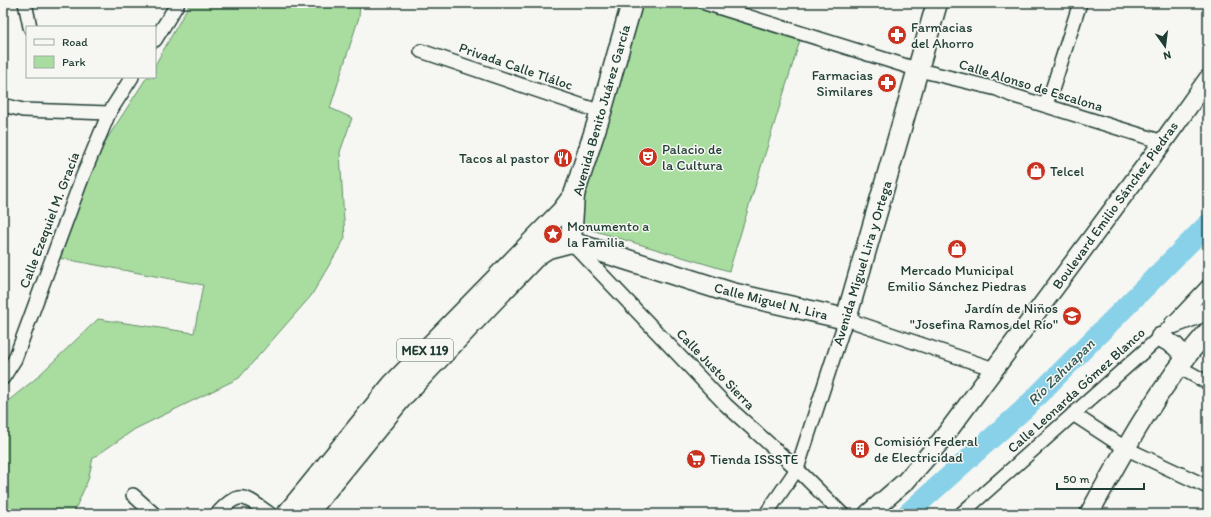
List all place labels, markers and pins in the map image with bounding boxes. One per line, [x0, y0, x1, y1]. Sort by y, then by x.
place label: Farmacias del Ahorro [911, 19, 974, 52]
pharmacy icon: Farmacias del Ahorro [886, 24, 908, 46]
place label: Farmacias Similares [812, 67, 873, 100]
pharmacy icon: Farmacias Similares [876, 72, 898, 94]
place label: Palacio de la Cultura [662, 141, 724, 174]
theatre icon: Palacio de la Cultura [637, 146, 659, 168]
restaurant icon: Tacos al pastor [552, 147, 574, 169]
place label: Tacos al pastor [459, 150, 549, 167]
shop icon: Telcel [1025, 160, 1047, 182]
place label: Telcel [1050, 163, 1084, 180]
place label: Monumento a la Familia [567, 218, 649, 251]
place icon: Monumento a la Familia [542, 223, 564, 245]
shop icon: Mercado Municipal Emilio Sánchez Piedras [946, 238, 968, 260]
place label: Mercado Municipal Emilio Sánchez Piedras [888, 262, 1026, 295]
place label: Jardín de Niños "Josefina Ramos del Río" [910, 300, 1058, 333]
school or university icon: Jardín de Niños "Josefina Ramos del Río" [1061, 305, 1083, 327]
place label: Comisión Federal de Electricidad [874, 433, 978, 466]
building icon: Comisión Federal de Electricidad [849, 438, 871, 460]
supermarket icon: Tienda ISSSTE [685, 448, 707, 470]
place label: Tienda ISSSTE [710, 451, 799, 468]

